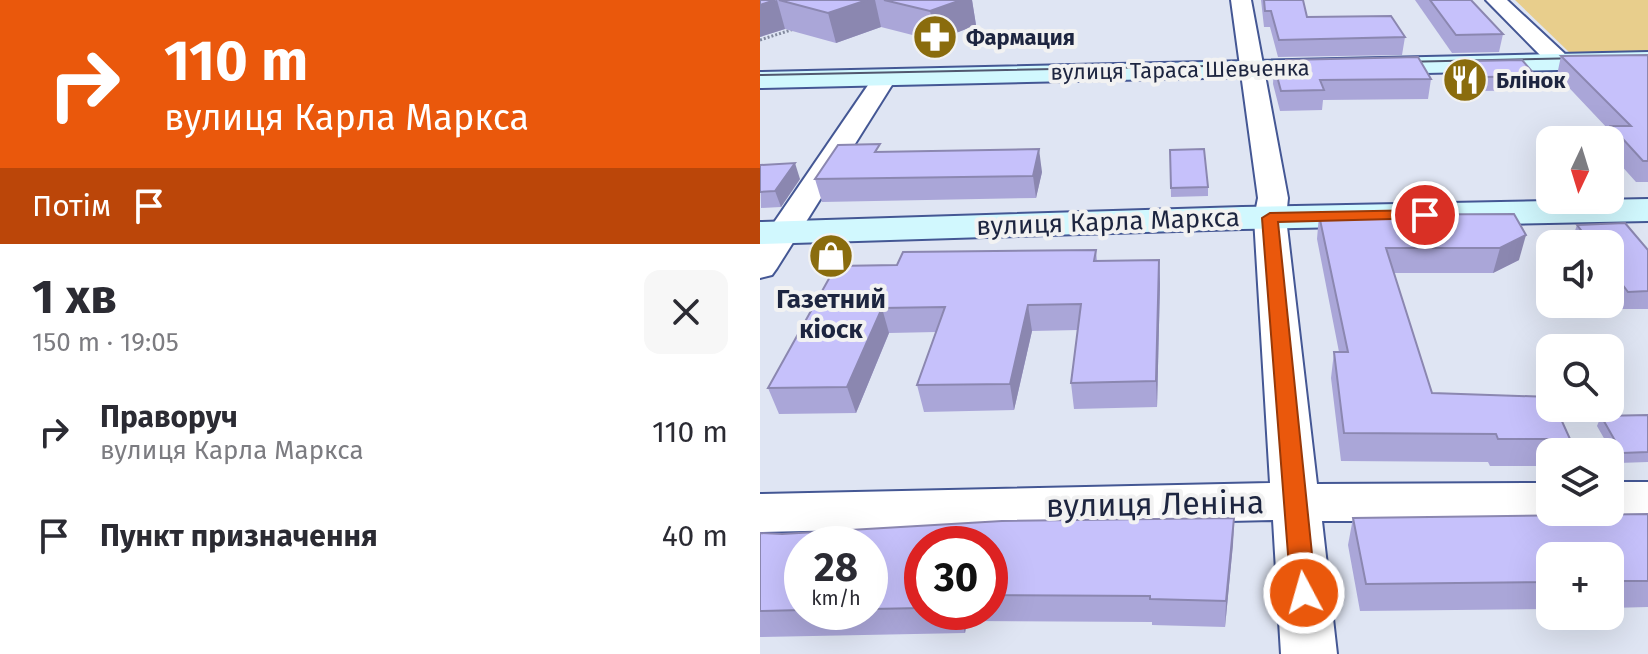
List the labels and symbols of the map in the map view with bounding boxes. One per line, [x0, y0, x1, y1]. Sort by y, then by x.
pharmacy icon: Фармация [911, 13, 959, 61]
place label: Фармация [966, 24, 1075, 51]
street label: вулиця Тараса Шевченка [1050, 54, 1310, 86]
restaurant icon: Блінок [1441, 56, 1489, 104]
place label: Блінок [1496, 67, 1566, 94]
north arrow [1536, 126, 1624, 214]
pin [1391, 181, 1459, 249]
street label: вулиця Карла Маркса [976, 202, 1240, 242]
shop icon: Газетний кіоск [807, 232, 855, 280]
place label: Газетний кіоск [776, 284, 886, 345]
street label: вулиця Леніна [1045, 483, 1265, 525]
speed limit sign: 30 [904, 526, 1008, 630]
position arrow [1262, 551, 1346, 635]

